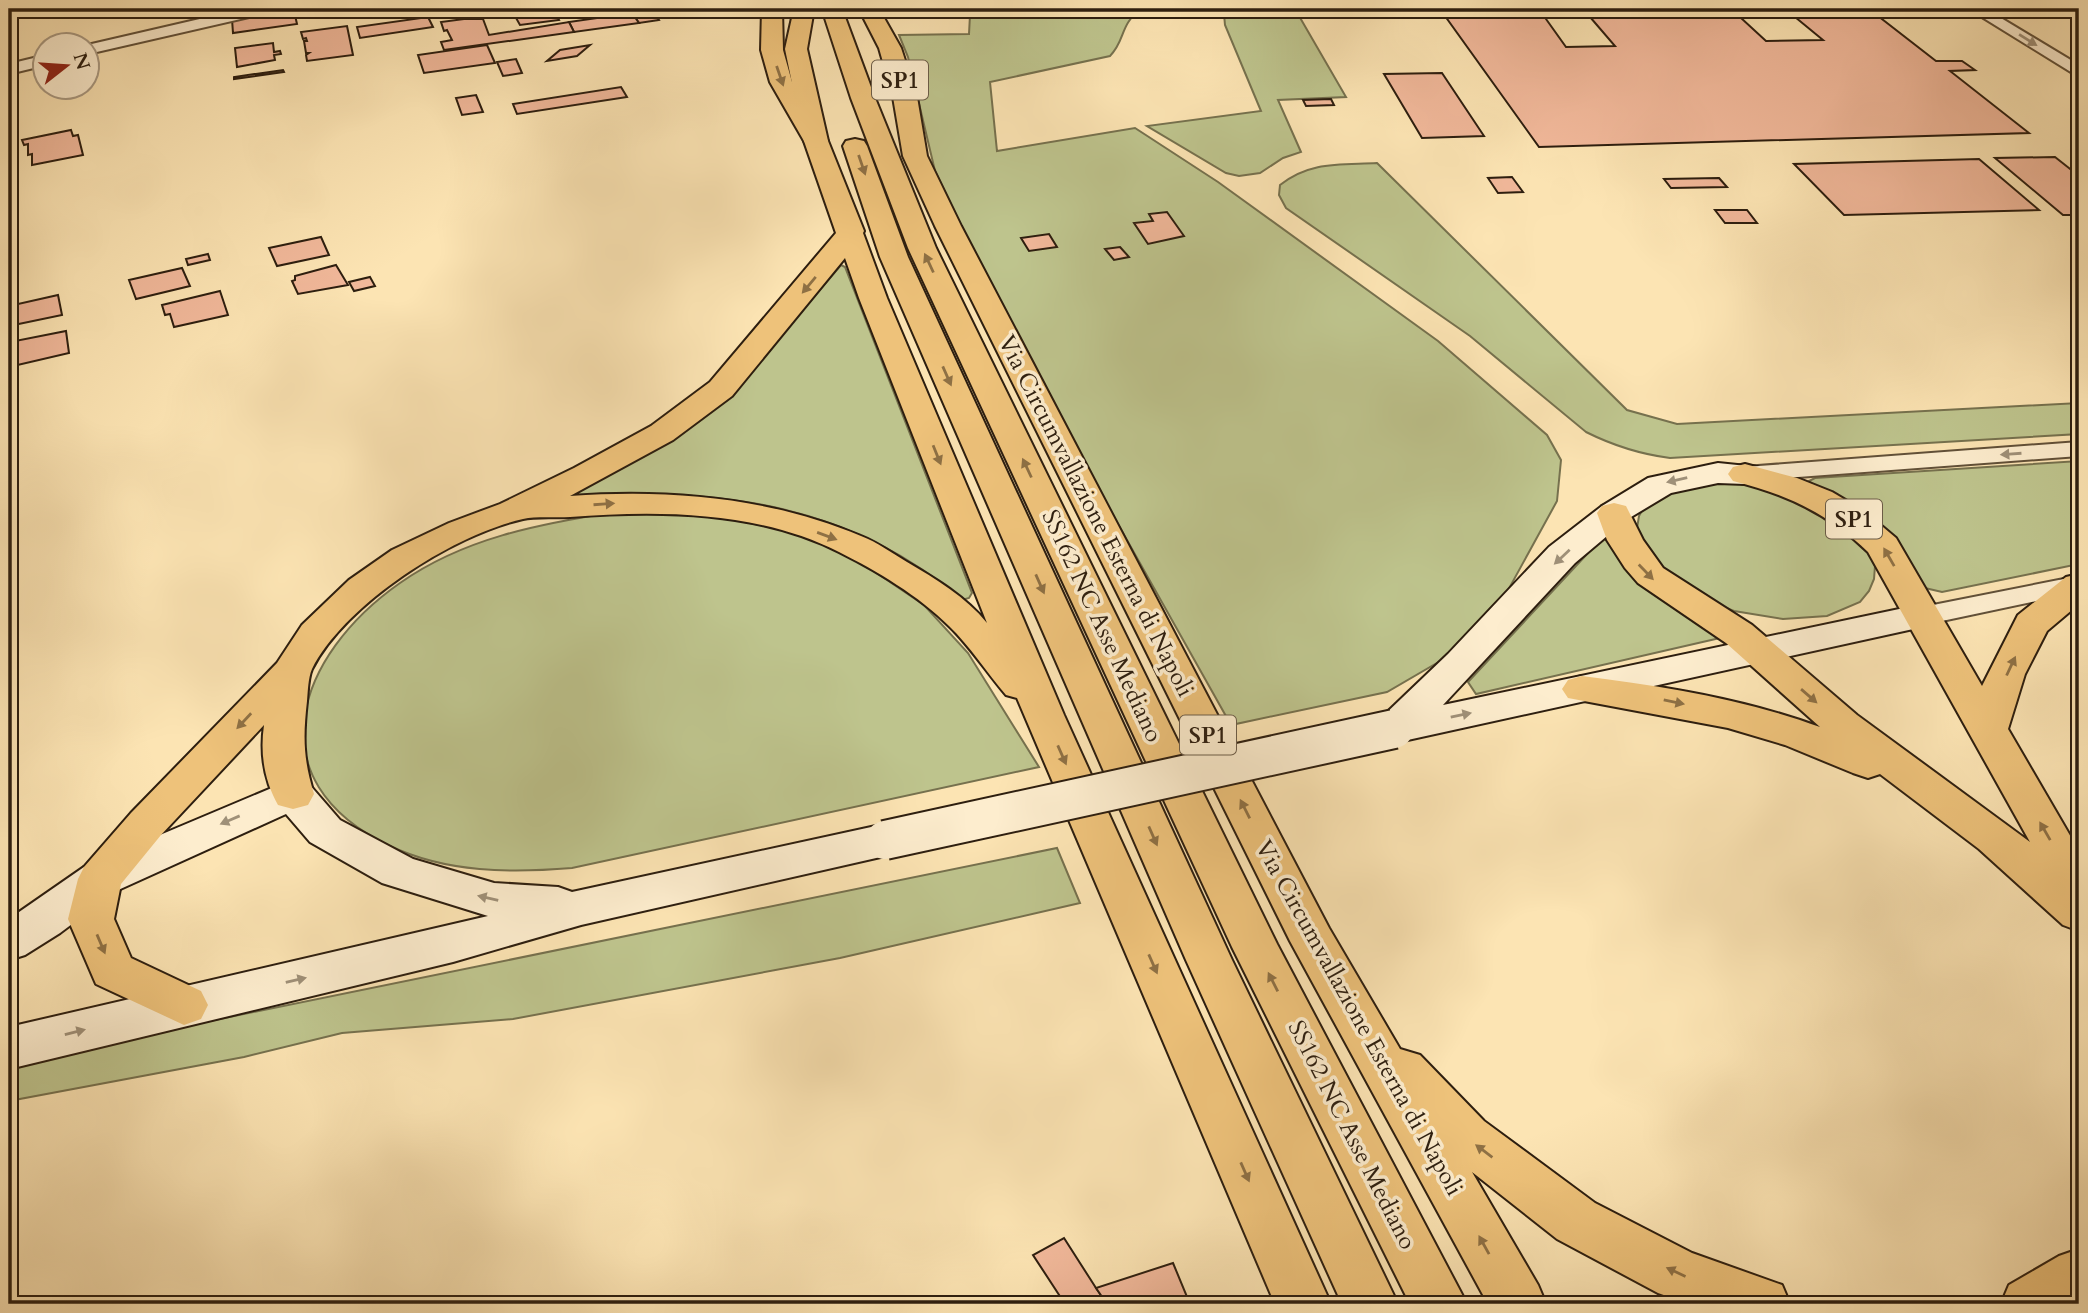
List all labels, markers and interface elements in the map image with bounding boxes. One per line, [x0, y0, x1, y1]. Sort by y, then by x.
north arrow [32, 32, 102, 102]
one-way arrow [2018, 33, 2038, 46]
text: N [66, 50, 96, 73]
road number: SP1 [872, 60, 928, 100]
one-way arrow [775, 65, 786, 86]
one-way arrow [857, 155, 868, 176]
one-way arrow [923, 253, 935, 273]
one-way arrow [802, 277, 817, 294]
street label: Via Circumvallazione Esterna di Napoli [990, 329, 1202, 703]
one-way arrow [941, 366, 953, 386]
one-way arrow [931, 445, 943, 465]
one-way arrow [2000, 449, 2022, 460]
one-way arrow [1021, 458, 1032, 478]
one-way arrow [1666, 475, 1688, 486]
one-way arrow [593, 498, 615, 509]
road number: SP1 [1826, 499, 1882, 538]
street label: SS162 NC Asse Mediano [1034, 504, 1170, 748]
one-way arrow [817, 531, 838, 542]
one-way arrow [1883, 547, 1895, 566]
one-way arrow [1554, 548, 1571, 564]
one-way arrow [1638, 563, 1654, 580]
one-way arrow [1034, 574, 1046, 594]
one-way arrow [2005, 656, 2016, 676]
one-way arrow [1800, 688, 1818, 704]
one-way arrow [1663, 697, 1685, 708]
one-way arrow [1450, 709, 1472, 720]
one-way arrow [235, 713, 252, 730]
road number: SP1 [1180, 716, 1236, 754]
one-way arrow [1057, 745, 1068, 766]
one-way arrow [1240, 799, 1251, 819]
one-way arrow [220, 815, 241, 826]
one-way arrow [2039, 821, 2051, 841]
one-way arrow [1147, 826, 1159, 846]
street label: Via Circumvallazione Esterna di Napoli [1247, 834, 1471, 1202]
one-way arrow [477, 892, 499, 903]
one-way arrow [96, 933, 107, 954]
one-way arrow [1148, 954, 1159, 975]
one-way arrow [1268, 972, 1279, 992]
one-way arrow [285, 974, 307, 985]
street label: SS162 NC Asse Mediano [1280, 1015, 1424, 1255]
one-way arrow [64, 1026, 86, 1037]
one-way arrow [1475, 1144, 1493, 1158]
one-way arrow [1239, 1162, 1251, 1182]
one-way arrow [1478, 1235, 1490, 1254]
one-way arrow [1665, 1266, 1686, 1277]

